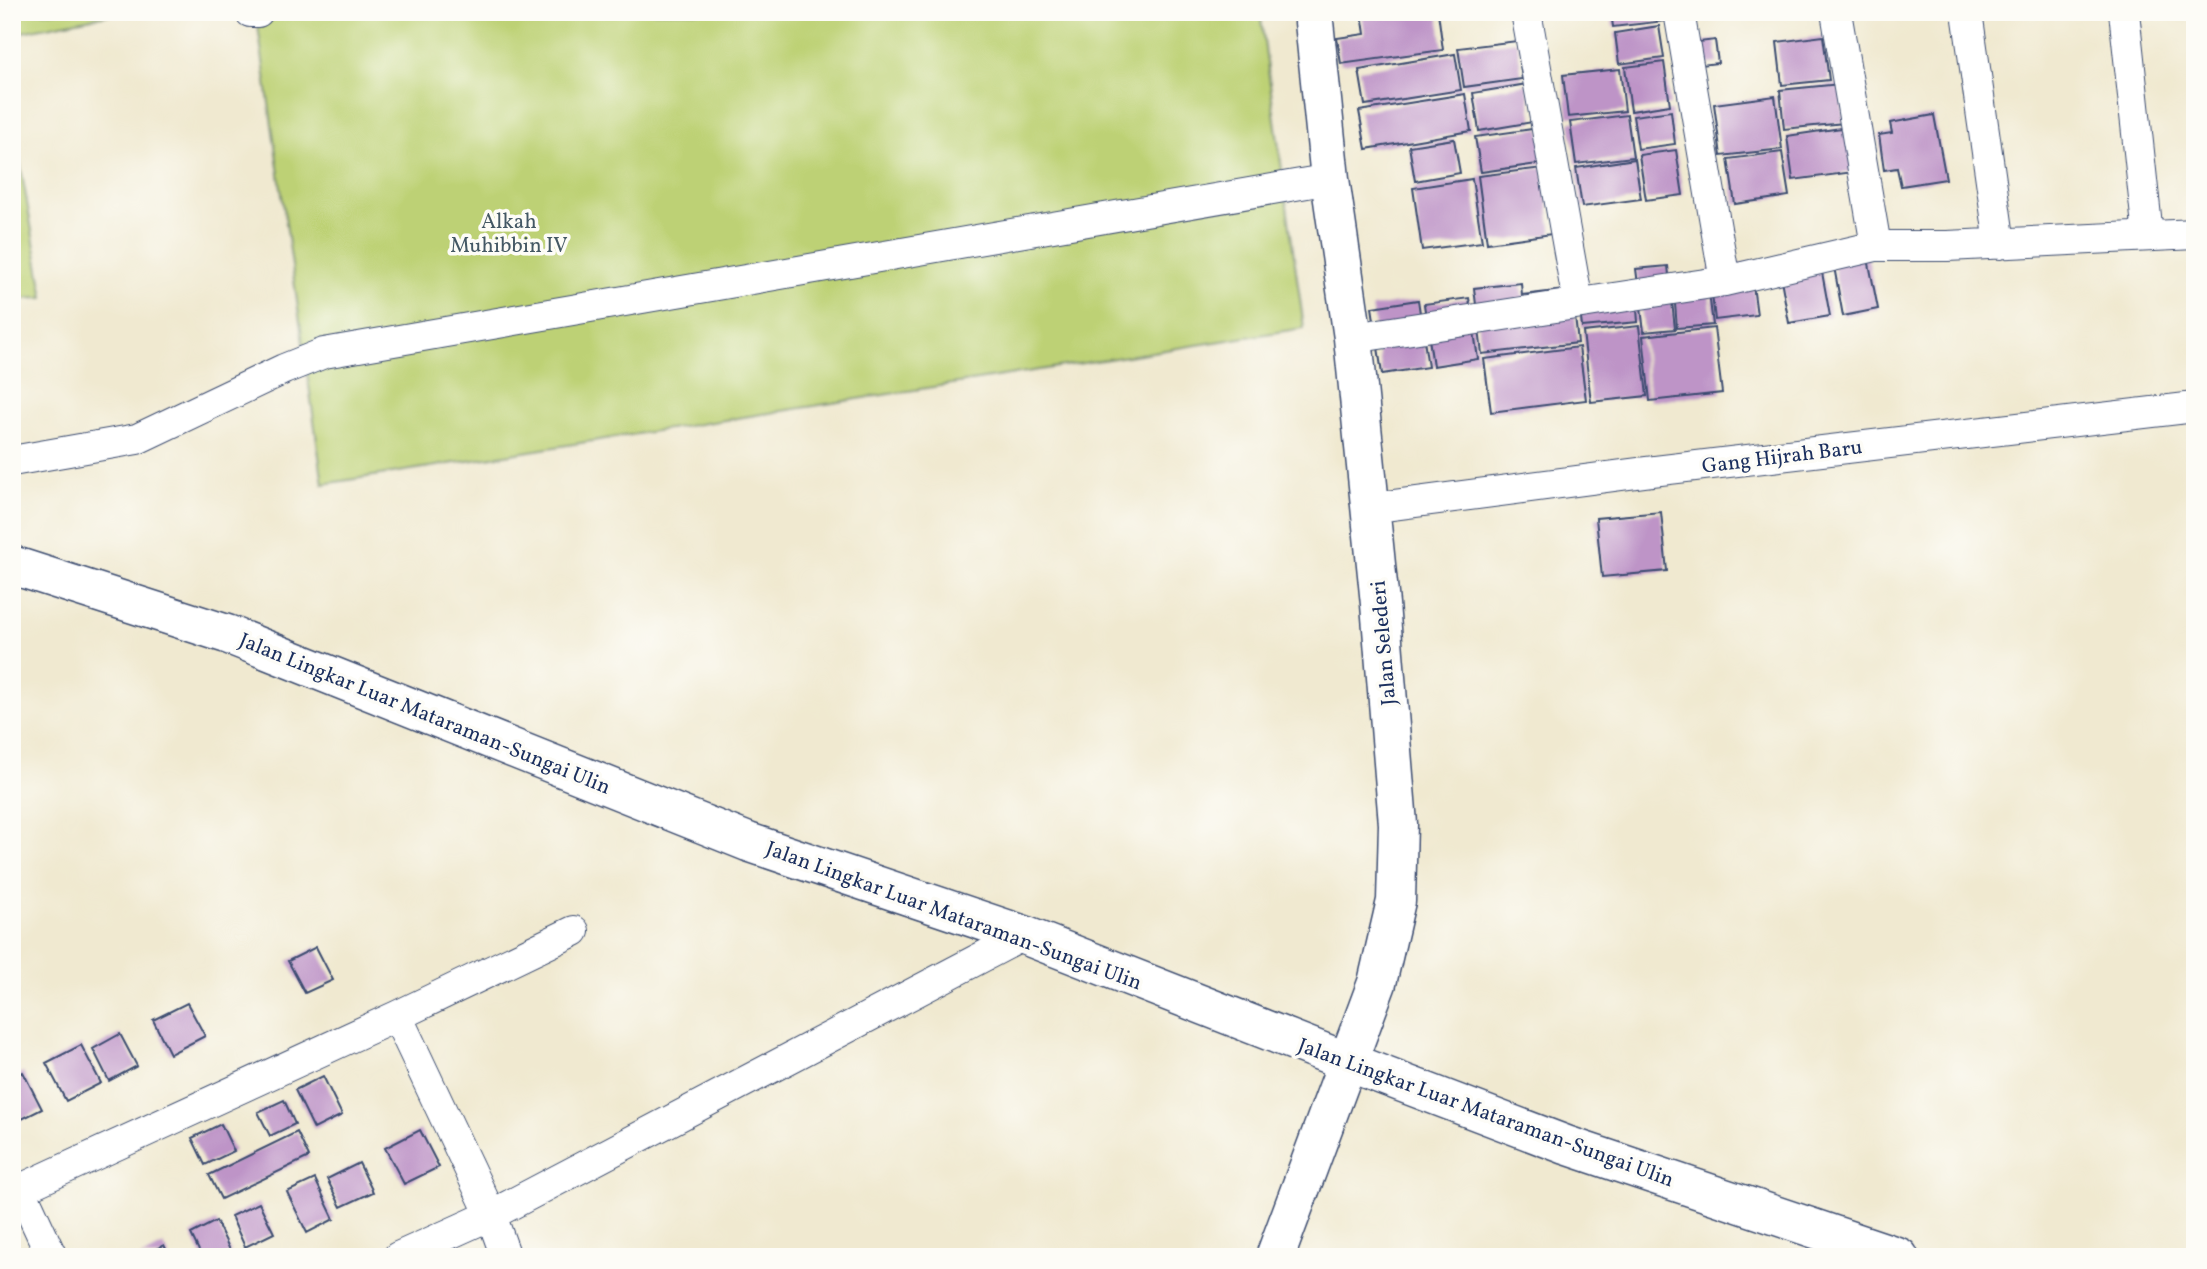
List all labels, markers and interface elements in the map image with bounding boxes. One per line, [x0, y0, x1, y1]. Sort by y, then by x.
park label: Alkah Muhibbin IV [450, 208, 568, 261]
street label: Gang Hijrah Baru [1700, 433, 1864, 482]
street label: Jalan Selederi [1365, 579, 1404, 707]
street label: Jalan Lingkar Luar Mataraman-Sungai Ulin [234, 626, 615, 802]
street label: Jalan Lingkar Luar Mataraman-Sungai Ulin [761, 835, 1146, 998]
street label: Jalan Lingkar Luar Mataraman-Sungai Ulin [1293, 1032, 1678, 1195]

